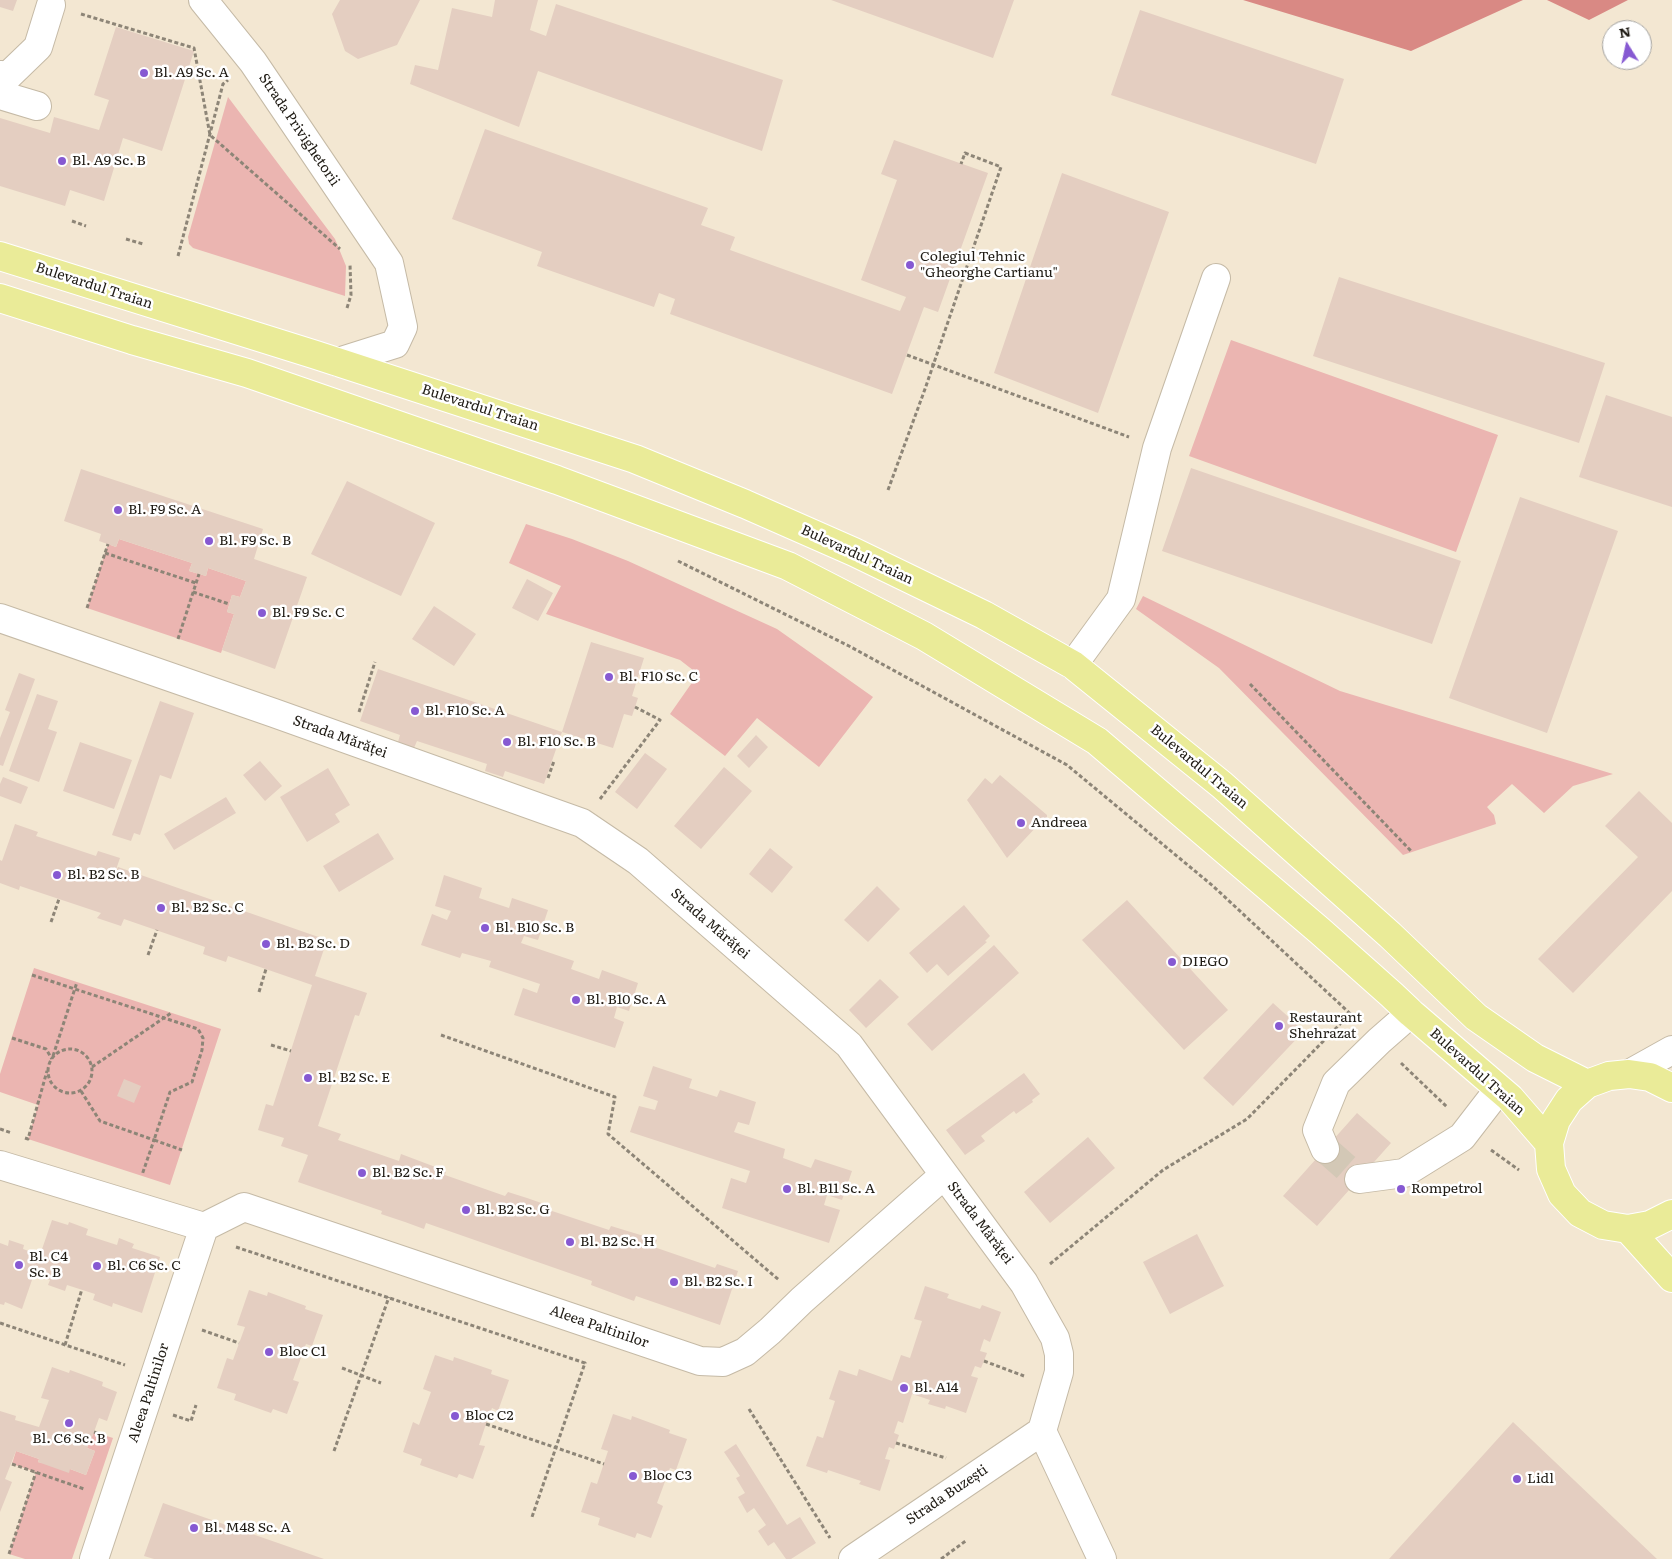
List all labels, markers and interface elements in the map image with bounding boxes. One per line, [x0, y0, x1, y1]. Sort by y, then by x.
north arrow [1602, 20, 1652, 70]
text: N [1617, 20, 1632, 42]
place label: Bl. A9 Sc. A [154, 65, 229, 81]
marker: Bl. A9 Sc. A [138, 67, 150, 79]
street label: Strada Privighetorii [255, 70, 343, 190]
place label: Bl. A9 Sc. B [72, 153, 146, 169]
marker: Bl. A9 Sc. B [56, 155, 68, 167]
place label: Colegiul Tehnic "Gheorghe Cartianu" [920, 249, 1058, 282]
street label: Bulevardul Traian [33, 259, 155, 313]
marker: Colegiul Tehnic "Gheorghe Cartianu" [904, 259, 916, 271]
street label: Bulevardul Traian [419, 381, 541, 435]
place label: Bl. F9 Sc. A [128, 502, 201, 518]
marker: Bl. F9 Sc. A [112, 504, 124, 516]
street label: Bulevardul Traian [798, 522, 916, 588]
place label: Bl. F9 Sc. B [219, 533, 291, 549]
marker: Bl. F9 Sc. B [203, 535, 215, 547]
place label: Bl. F9 Sc. C [272, 605, 345, 621]
marker: Bl. F9 Sc. C [256, 607, 268, 619]
place label: Bl. F10 Sc. C [619, 669, 698, 685]
marker: Bl. F10 Sc. C [603, 671, 615, 683]
place label: Bl. F10 Sc. A [425, 703, 505, 719]
marker: Bl. F10 Sc. A [409, 705, 421, 717]
street label: Strada Mărăței [291, 712, 389, 762]
street label: Bulevardul Traian [1147, 721, 1251, 813]
place label: Bl. F10 Sc. B [517, 734, 596, 750]
marker: Bl. F10 Sc. B [501, 736, 513, 748]
place label: Andreea [1031, 815, 1087, 831]
marker: Andreea [1015, 817, 1027, 829]
place label: Bl. B2 Sc. B [67, 867, 140, 883]
marker: Bl. B2 Sc. B [51, 869, 63, 881]
street label: Strada Mărăței [667, 885, 753, 963]
place label: Bl. B2 Sc. C [171, 900, 244, 916]
marker: Bl. B2 Sc. C [155, 902, 167, 914]
place label: Bl. B10 Sc. B [495, 920, 574, 936]
marker: Bl. B10 Sc. B [479, 922, 491, 934]
place label: Bl. B2 Sc. D [276, 936, 350, 952]
marker: Bl. B2 Sc. D [260, 938, 272, 950]
place label: DIEGO [1182, 954, 1229, 970]
marker: DIEGO [1166, 956, 1178, 968]
place label: Bl. B10 Sc. A [586, 992, 666, 1008]
marker: Bl. B10 Sc. A [570, 994, 582, 1006]
place label: Restaurant Shehrazat [1289, 1010, 1362, 1042]
marker: Restaurant Shehrazat [1273, 1020, 1285, 1032]
street label: Bulevardul Traian [1426, 1025, 1528, 1119]
place label: Bl. B2 Sc. E [318, 1070, 390, 1086]
marker: Bl. B2 Sc. E [302, 1072, 314, 1084]
place label: Bl. B2 Sc. F [372, 1165, 444, 1181]
marker: Bl. B2 Sc. F [356, 1167, 368, 1179]
street label: Strada Mărăței [943, 1178, 1017, 1268]
place label: Bl. B11 Sc. A [797, 1181, 875, 1197]
place label: Rompetrol [1411, 1181, 1482, 1197]
marker: Bl. B11 Sc. A [781, 1183, 793, 1195]
marker: Rompetrol [1395, 1183, 1407, 1195]
place label: Bl. B2 Sc. G [476, 1202, 550, 1218]
marker: Bl. B2 Sc. G [460, 1204, 472, 1216]
place label: Bl. B2 Sc. H [580, 1234, 655, 1250]
marker: Bl. B2 Sc. H [564, 1236, 576, 1248]
place label: Bl. C4 Sc. B [29, 1249, 68, 1282]
place label: Bl. C6 Sc. C [107, 1258, 181, 1274]
marker: Bl. C4 Sc. B [13, 1259, 25, 1271]
marker: Bl. C6 Sc. C [91, 1260, 103, 1272]
place label: Bl. B2 Sc. I [684, 1274, 753, 1290]
marker: Bl. B2 Sc. I [668, 1276, 680, 1288]
street label: Aleea Paltinilor [547, 1302, 651, 1352]
street label: Aleea Paltinilor [125, 1341, 173, 1445]
place label: Bloc C1 [279, 1344, 326, 1360]
marker: Bloc C1 [263, 1346, 275, 1358]
place label: Bl. A14 [914, 1380, 959, 1396]
marker: Bl. A14 [898, 1382, 910, 1394]
place label: Bloc C2 [465, 1408, 514, 1424]
marker: Bloc C2 [449, 1410, 461, 1422]
marker: Bl. C6 Sc. B [63, 1417, 75, 1429]
place label: Bl. C6 Sc. B [32, 1431, 106, 1447]
street label: Strada Buzești [903, 1461, 991, 1529]
place label: Bloc C3 [643, 1468, 692, 1484]
marker: Bloc C3 [627, 1470, 639, 1482]
place label: Lidl [1527, 1471, 1554, 1487]
marker: Lidl [1511, 1473, 1523, 1485]
place label: Bl. M48 Sc. A [204, 1520, 291, 1536]
marker: Bl. M48 Sc. A [188, 1522, 200, 1534]

